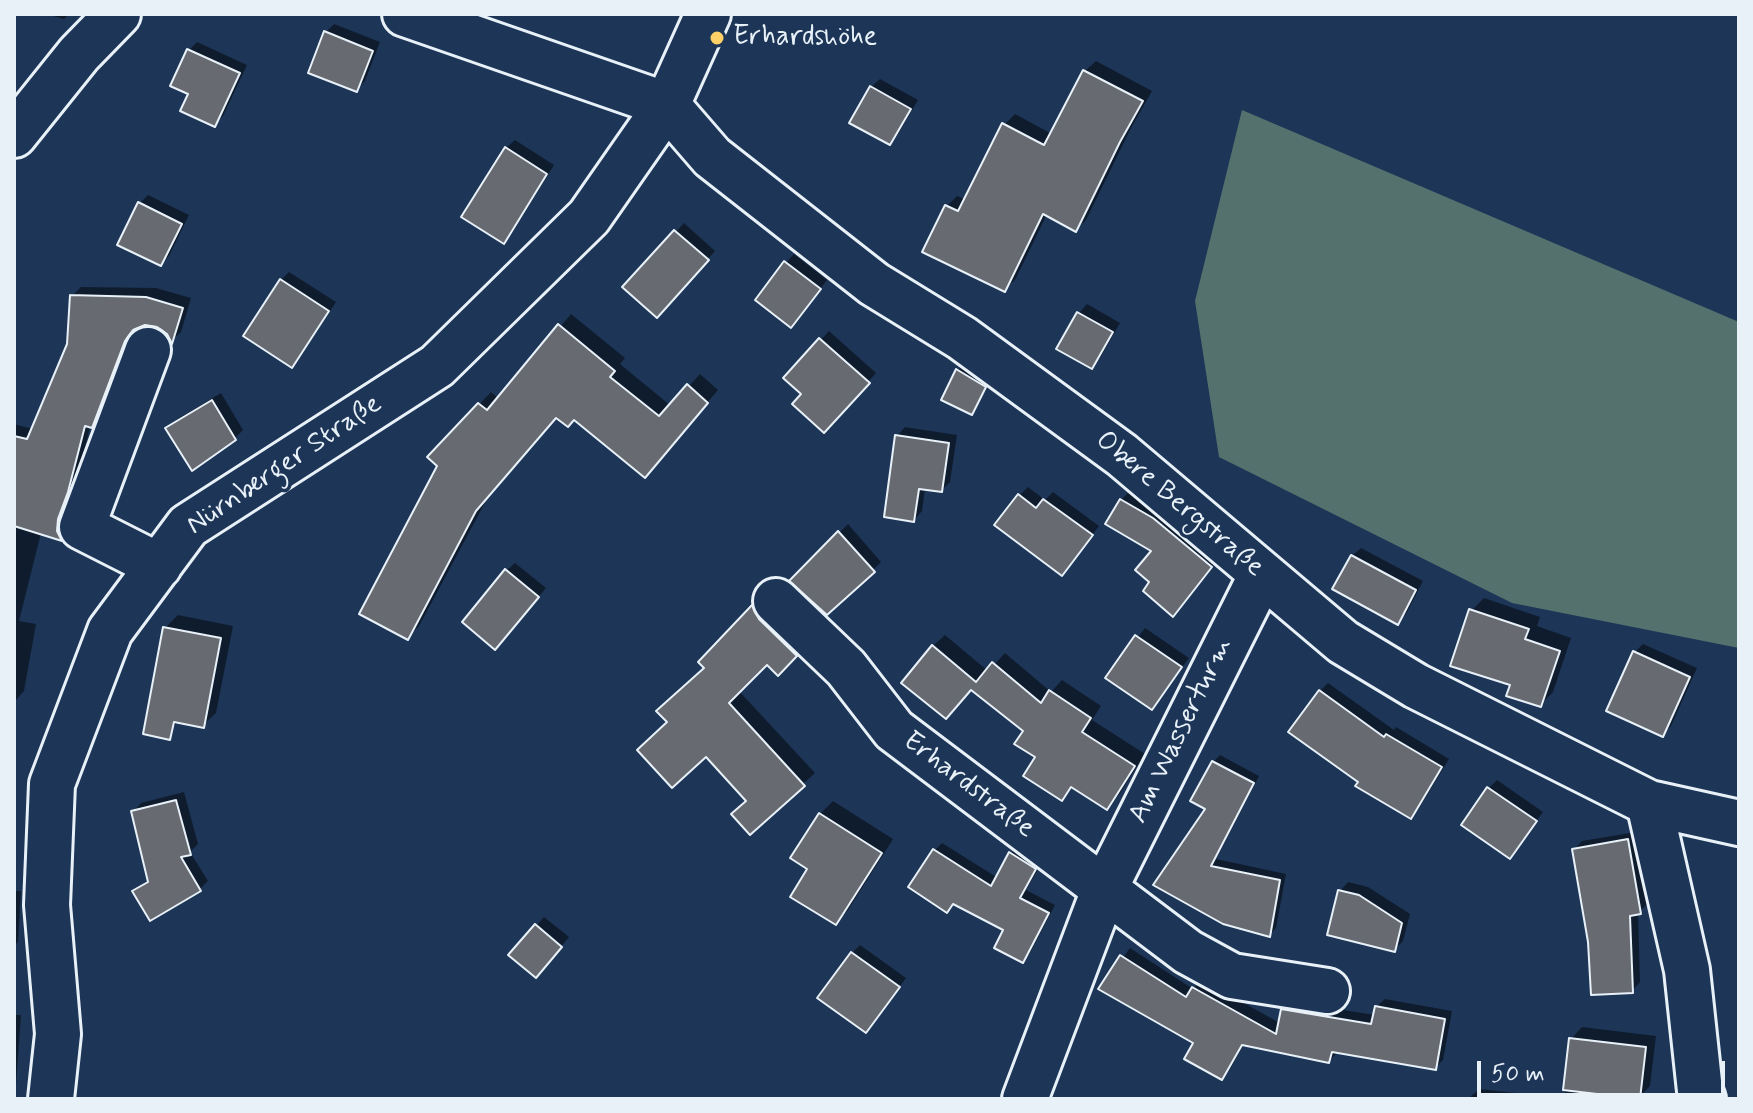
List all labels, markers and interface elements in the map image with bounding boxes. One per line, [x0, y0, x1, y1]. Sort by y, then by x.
place label: Erhardshöhe [733, 21, 877, 55]
marker: Erhardshöhe [708, 29, 726, 47]
street label: Nürnberger Straße [181, 388, 389, 544]
street label: Obere Bergstraße [1088, 425, 1270, 585]
street label: Am Wasserturm [1123, 633, 1241, 829]
street label: Erhardstraße [895, 725, 1041, 847]
scale bar [1481, 1045, 1729, 1095]
text: 50 m [1491, 1059, 1545, 1090]

